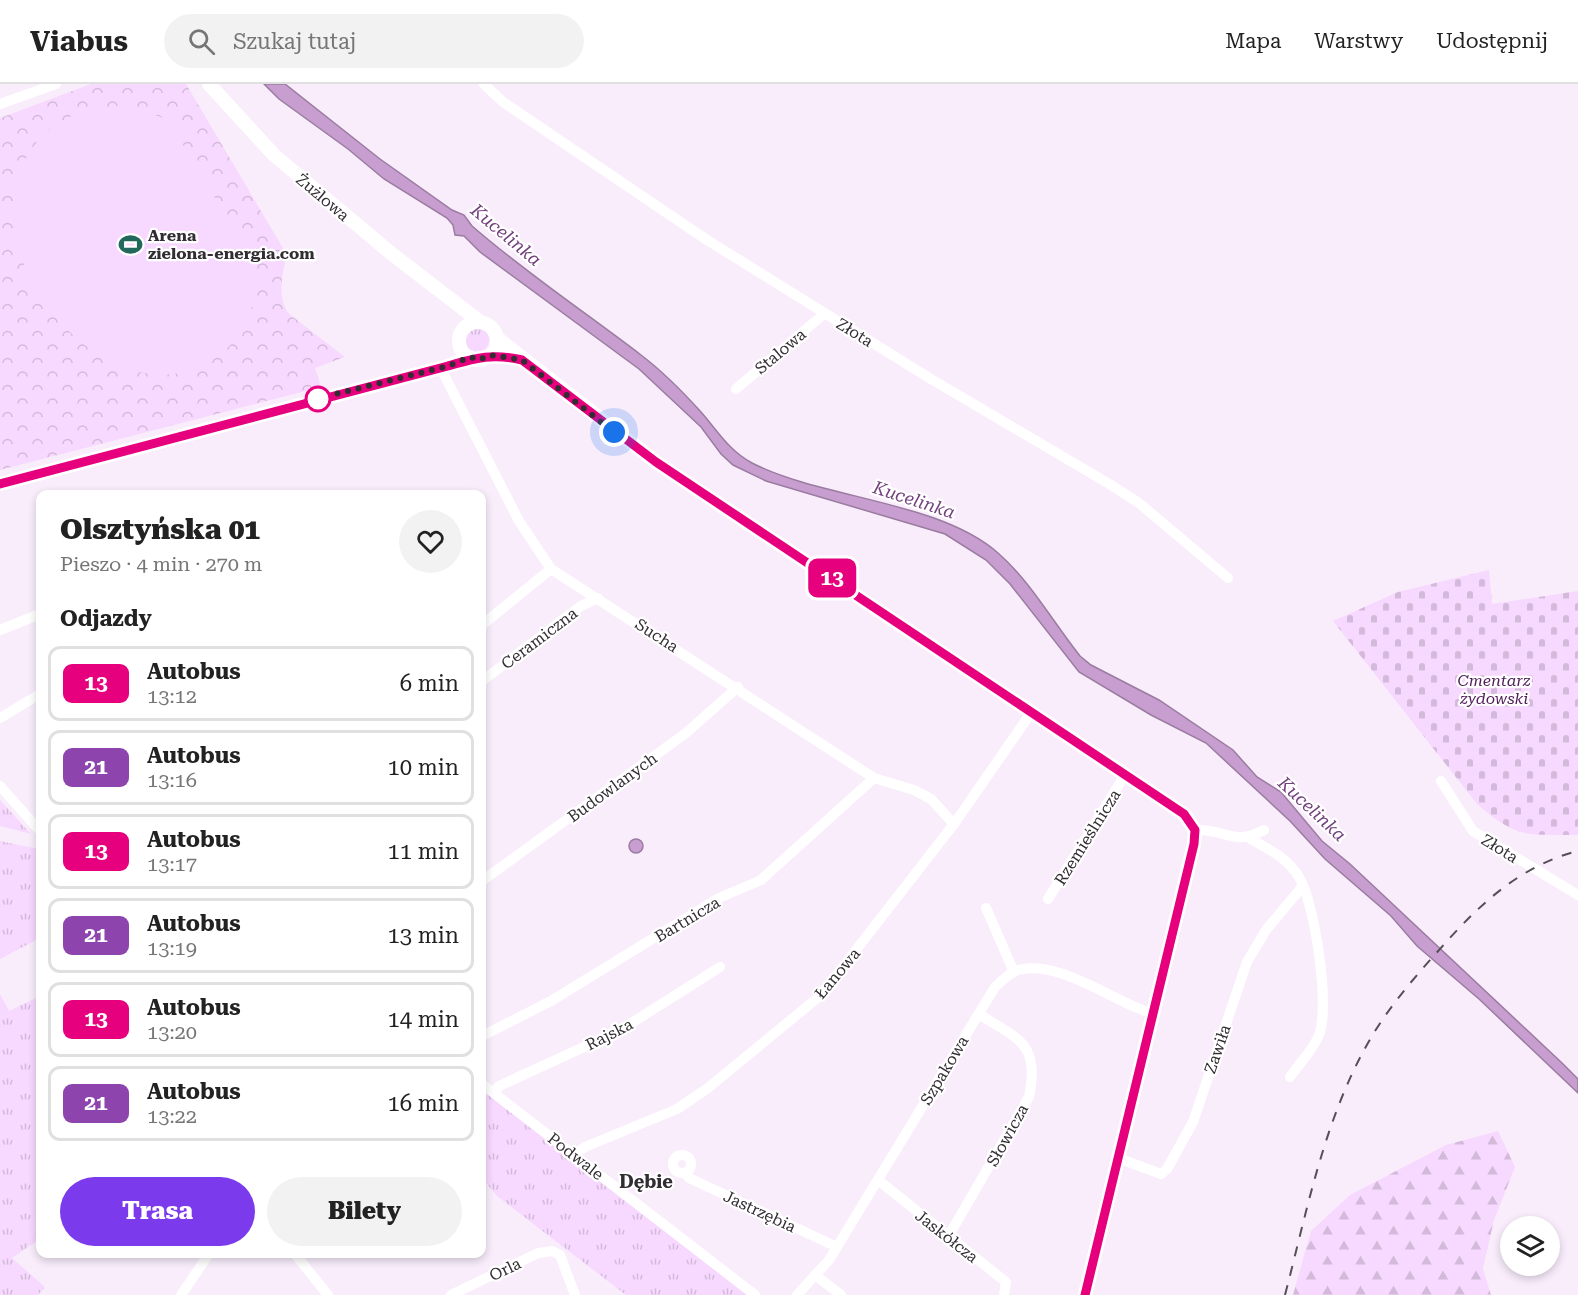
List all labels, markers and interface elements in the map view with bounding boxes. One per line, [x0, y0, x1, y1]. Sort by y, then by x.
search box [164, 14, 584, 68]
text: Viabus [30, 25, 128, 58]
icon: search [185, 25, 218, 58]
text: Szukaj tutaj [233, 29, 356, 54]
text: Mapa [1225, 29, 1281, 53]
text: Warstwy [1314, 29, 1403, 53]
text: Udostępnij [1436, 29, 1548, 53]
street label: Żużlowa [292, 170, 353, 225]
water label: Kucelinka [466, 199, 546, 270]
place label: Arena zielona-energia.com [148, 226, 315, 263]
sports icon: Arena zielona-energia.com [117, 231, 143, 257]
street label: Złota [833, 314, 877, 351]
street label: Stalowa [751, 324, 810, 378]
unlabelled marker [305, 386, 331, 412]
your location [599, 417, 629, 447]
water label: Kucelinka [870, 476, 958, 523]
button: heart [399, 510, 462, 573]
text: Olsztyńska 01 [60, 513, 260, 546]
text: Pieszo · 4 min · 270 m [60, 552, 262, 576]
line badge: 13 [805, 558, 859, 598]
text: 13 [820, 566, 844, 590]
street label: Ceramiczna [497, 603, 581, 673]
text: Odjazdy [60, 606, 152, 631]
street label: Sucha [631, 614, 682, 657]
text: Autobus [147, 659, 241, 684]
text: 13 [84, 671, 108, 695]
text: 6 min [400, 671, 459, 696]
park label: Cmentarz żydowski [1458, 671, 1531, 708]
text: 13:12 [147, 684, 197, 708]
text: Autobus [147, 743, 241, 768]
street label: Budowlanych [564, 749, 661, 826]
text: 21 [84, 755, 108, 779]
text: 10 min [388, 755, 459, 780]
text: 13:16 [147, 768, 197, 792]
water label: Kucelinka [1273, 771, 1351, 845]
street label: Rzemieślnicza [1050, 786, 1125, 889]
text: Autobus [147, 827, 241, 852]
street label: Złota [1478, 830, 1522, 867]
text: 13 [84, 839, 108, 863]
text: 11 min [388, 839, 459, 864]
text: 13:17 [147, 852, 197, 876]
street label: Bartnicza [651, 892, 724, 946]
text: Autobus [147, 911, 241, 936]
text: 21 [84, 923, 108, 947]
text: 13 min [388, 923, 459, 948]
text: 13:19 [147, 936, 197, 960]
street label: Łanowa [811, 944, 864, 1002]
text: Autobus [147, 995, 241, 1020]
text: 13 [84, 1007, 108, 1031]
text: 14 min [388, 1007, 459, 1032]
street label: Rajska [583, 1014, 636, 1054]
text: 13:20 [147, 1020, 197, 1044]
street label: Zawiła [1200, 1022, 1235, 1076]
street label: Szpakowa [916, 1032, 973, 1108]
text: Autobus [147, 1079, 241, 1104]
text: 21 [84, 1091, 108, 1115]
text: 16 min [388, 1091, 459, 1116]
street label: Słowicza [983, 1101, 1032, 1170]
text: 13:22 [147, 1104, 197, 1128]
street label: Podwale [544, 1129, 607, 1184]
district label: Dębie [619, 1171, 673, 1192]
button: Trasa [60, 1177, 255, 1246]
button: Bilety [267, 1177, 462, 1246]
street label: Jastrzębia [721, 1186, 799, 1237]
street label: Jaskółcza [911, 1206, 982, 1267]
map controls [1500, 1216, 1560, 1276]
button: layers [1500, 1216, 1560, 1276]
street label: Orla [486, 1254, 524, 1285]

